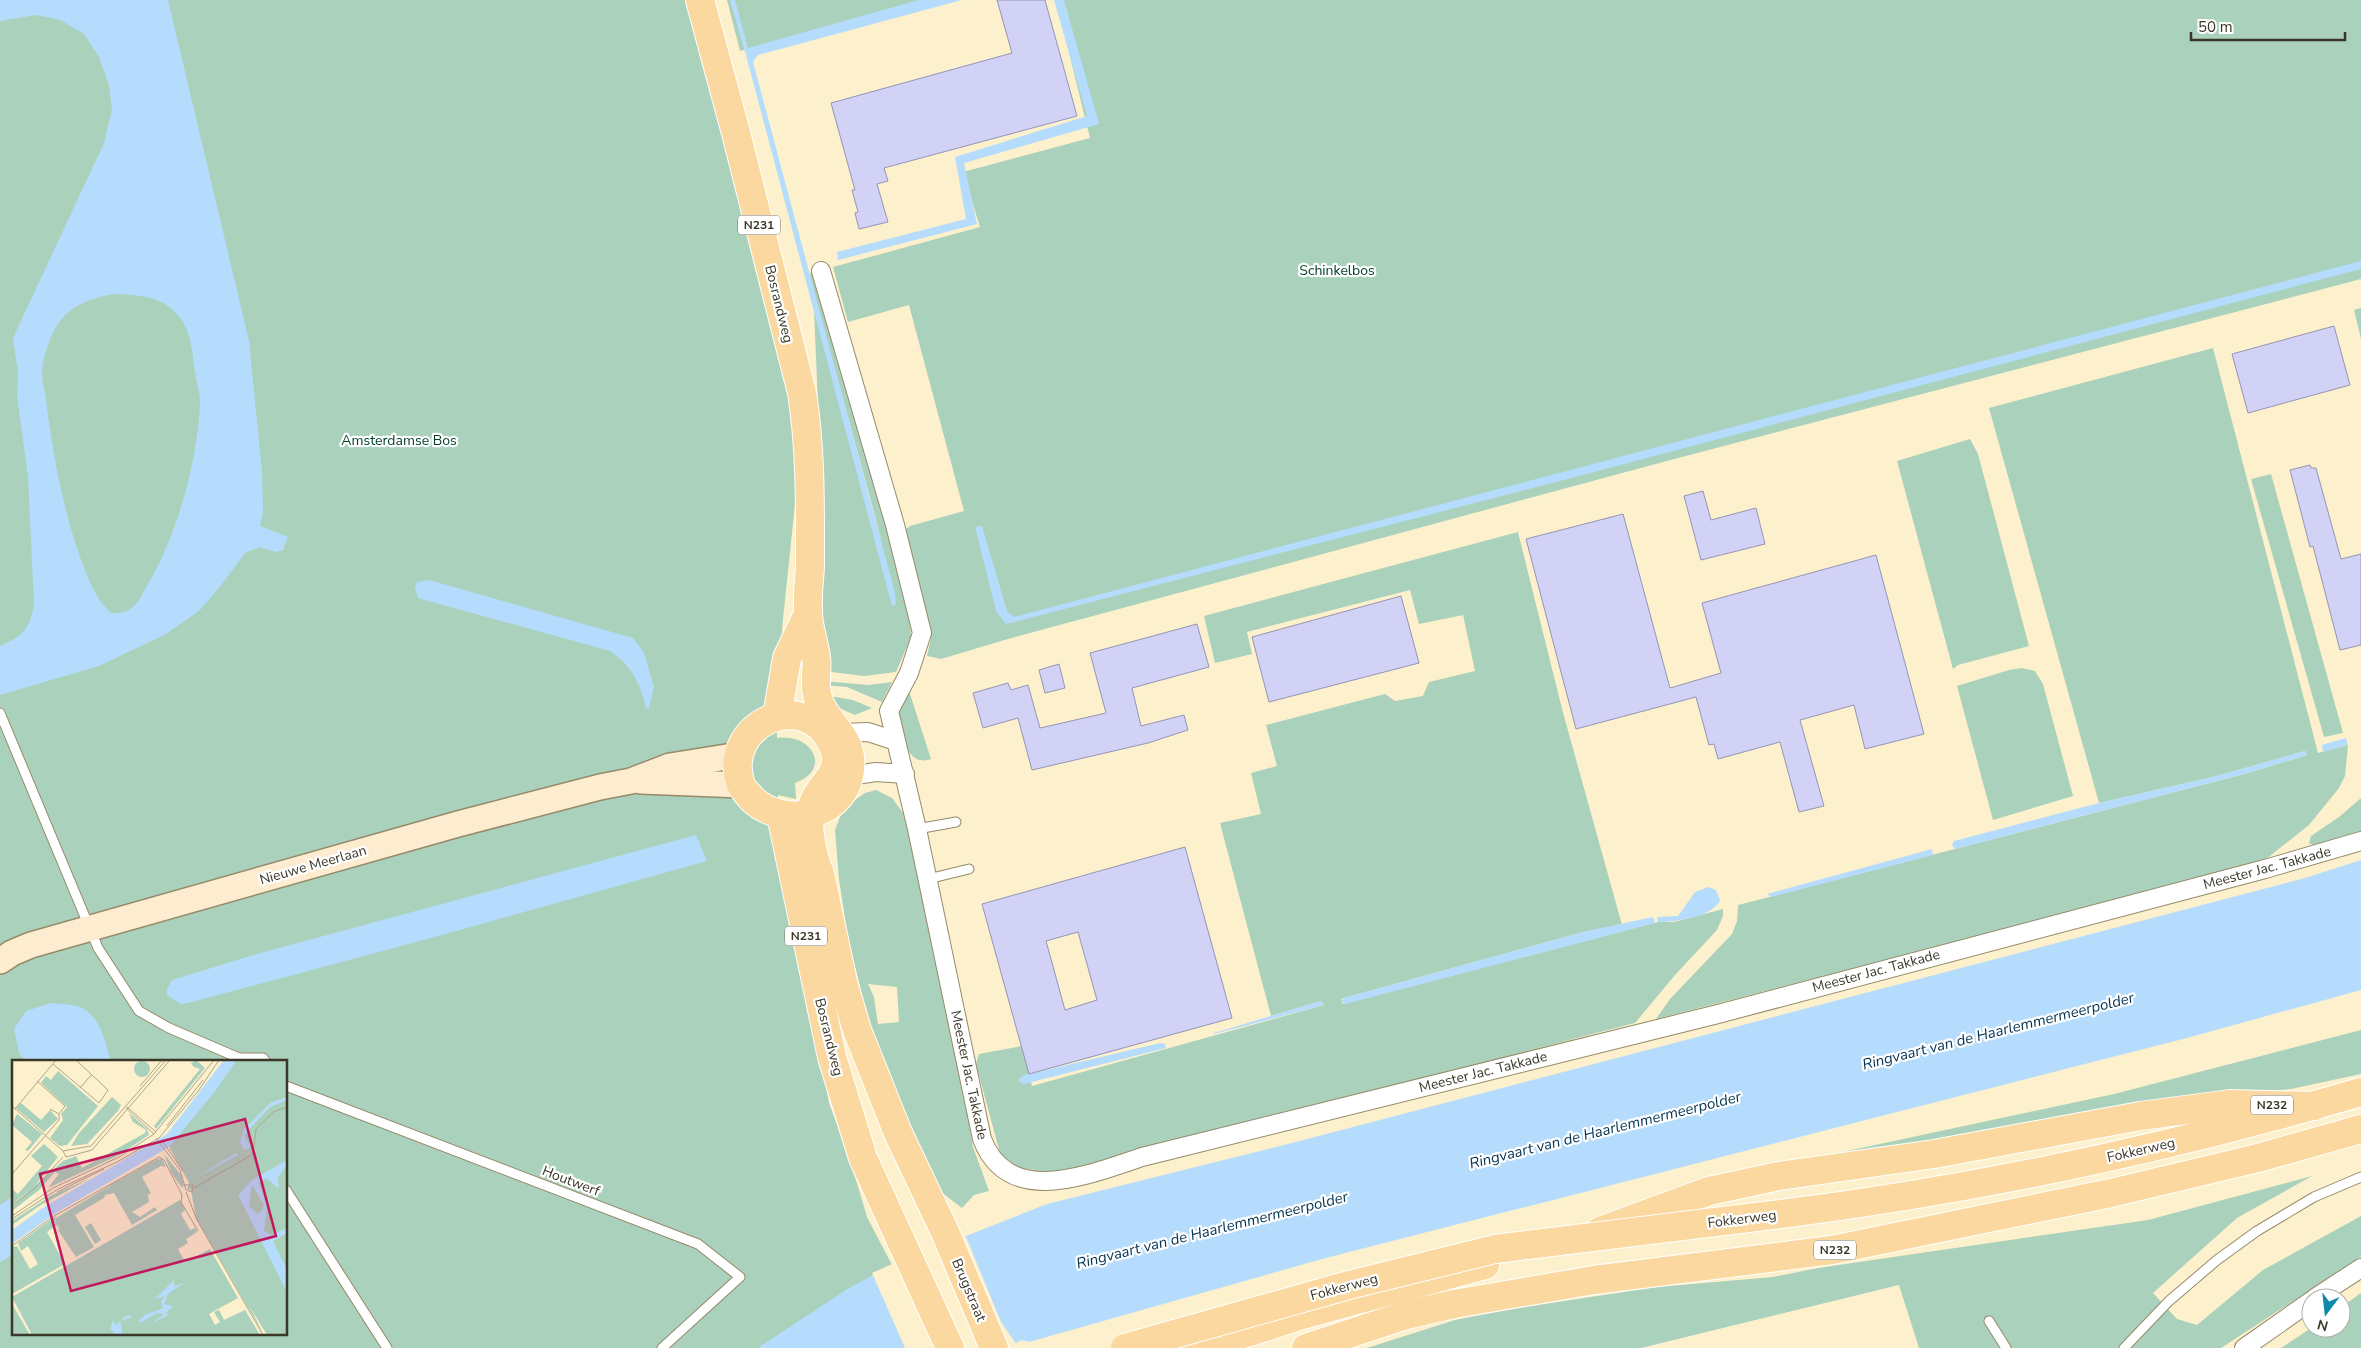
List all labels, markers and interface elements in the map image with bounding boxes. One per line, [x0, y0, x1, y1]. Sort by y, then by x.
scale bar [2191, 10, 2345, 42]
text: 50 m [2198, 17, 2233, 37]
road number: N231 [738, 216, 780, 234]
park label: Schinkelbos [1299, 261, 1375, 280]
street label: Bosrandweg [760, 263, 798, 345]
park label: Amsterdamse Bos [341, 431, 457, 450]
street label: Nieuwe Meerlaan [257, 841, 369, 889]
street label: Meester Jac. Takkade [2201, 842, 2333, 894]
road number: N231 [785, 926, 827, 946]
street label: Meester Jac. Takkade [1810, 945, 1942, 997]
water label: Ringvaart van de Haarlemmermeerpolder [1860, 987, 2137, 1075]
street label: Bosrandweg [810, 996, 848, 1078]
street label: Meester Jac. Takkade [946, 1009, 992, 1141]
street label: Meester Jac. Takkade [1417, 1047, 1549, 1097]
inset map [12, 1060, 288, 1336]
water label: Ringvaart van de Haarlemmermeerpolder [1467, 1086, 1744, 1174]
road number: N232 [2251, 1096, 2293, 1114]
street label: Fokkerweg [2105, 1133, 2177, 1167]
street label: Houtwerf [539, 1161, 603, 1201]
water label: Ringvaart van de Haarlemmermeerpolder [1074, 1186, 1351, 1274]
street label: Fokkerweg [1706, 1205, 1778, 1233]
road number: N232 [1814, 1240, 1856, 1260]
street label: Brugstraat [947, 1256, 991, 1325]
street label: Fokkerweg [1308, 1269, 1380, 1305]
north arrow [2301, 1288, 2351, 1338]
text: N [2315, 1315, 2330, 1336]

